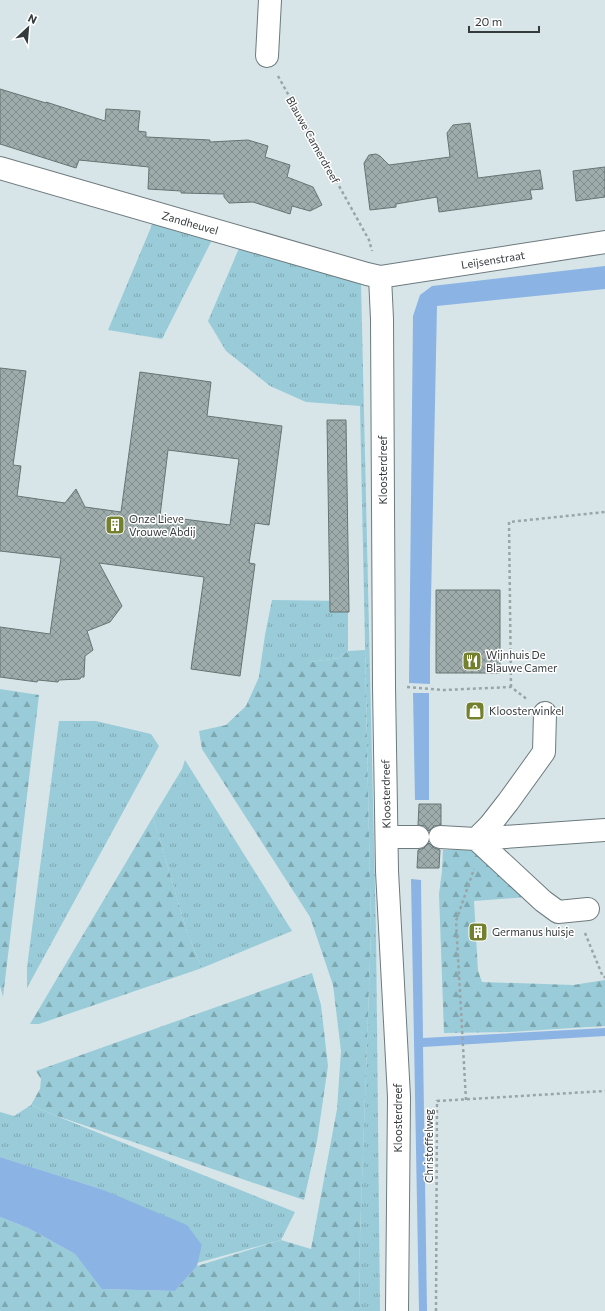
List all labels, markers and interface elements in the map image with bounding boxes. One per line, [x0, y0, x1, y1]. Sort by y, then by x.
north arrow [8, 8, 48, 48]
scale bar [469, 8, 539, 34]
text: N [26, 11, 39, 26]
text: 20 m [475, 14, 502, 28]
street label: Blauwe Camerdreef [284, 94, 343, 186]
street label: Zandheuvel [160, 208, 220, 237]
street label: Leijsenstraat [460, 248, 526, 271]
street label: Kloosterdreef [376, 435, 389, 505]
place label: Onze Lieve Vrouwe Abdij [129, 512, 196, 538]
building icon: Onze Lieve Vrouwe Abdij [104, 514, 126, 536]
place label: Wijnhuis De Blauwe Camer [486, 648, 558, 674]
restaurant icon: Wijnhuis De Blauwe Camer [461, 650, 483, 672]
shop icon: Kloosterwinkel [464, 700, 486, 722]
place label: Kloosterwinkel [489, 704, 564, 717]
street label: Kloosterdreef [378, 759, 393, 829]
building icon: Germanus huisje [467, 921, 489, 943]
place label: Germanus huisje [492, 925, 574, 938]
street label: Kloosterdreef [391, 1083, 404, 1153]
street label: Christoffelweg [422, 1109, 435, 1183]

